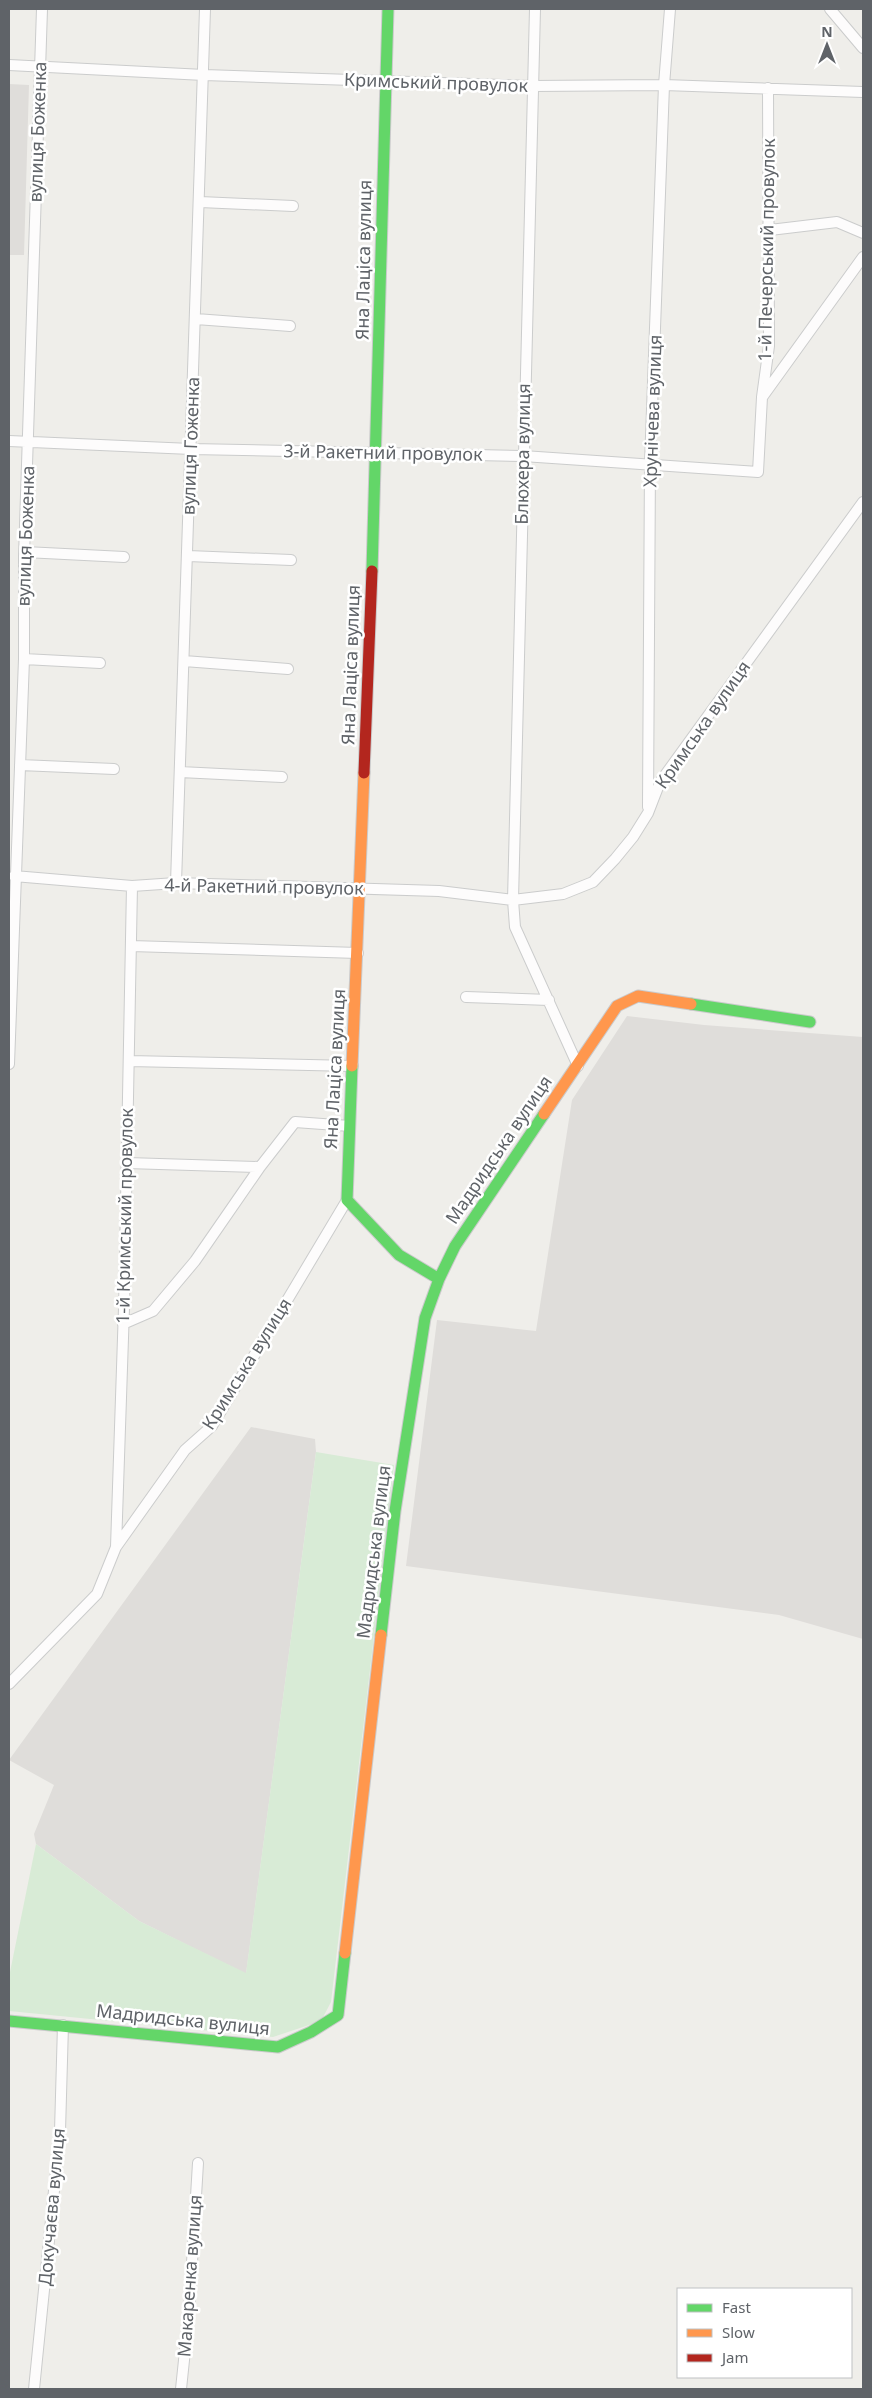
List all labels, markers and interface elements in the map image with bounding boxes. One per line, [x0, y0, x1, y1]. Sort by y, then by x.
north arrow [802, 20, 852, 70]
text: N [821, 22, 833, 41]
street label: вулиця Боженка [23, 61, 51, 203]
street label: Кримський провулок [344, 67, 529, 97]
street label: 1-й Печерський провулок [752, 138, 780, 362]
street label: Яна Лаціса вулиця [350, 180, 376, 340]
street label: Хрунічева вулиця [637, 334, 667, 488]
street label: вулиця Гоженка [176, 376, 204, 515]
street label: Блюхера вулиця [509, 383, 535, 525]
street label: 3-й Ракетний провулок [283, 438, 483, 466]
street label: вулиця Боженка [11, 465, 39, 607]
street label: Яна Лаціса вулиця [335, 584, 365, 746]
street label: Кримська вулиця [649, 656, 755, 793]
street label: 4-й Ракетний провулок [164, 872, 364, 900]
street label: Яна Лаціса вулиця [318, 988, 350, 1150]
street label: Мадридська вулиця [439, 1070, 557, 1228]
street label: 1-й Кримський провулок [110, 1107, 138, 1324]
street label: Кримська вулиця [196, 1293, 296, 1434]
street label: Мадридська вулиця [350, 1464, 396, 1640]
street label: Мадридська вулиця [95, 1998, 271, 2040]
street label: Докучаєва вулиця [32, 2127, 70, 2287]
street label: Макаренка вулиця [171, 2194, 207, 2358]
legend [677, 2288, 852, 2378]
text: Fast [722, 2297, 751, 2317]
text: Slow [722, 2322, 755, 2342]
text: Jam [720, 2347, 749, 2367]

